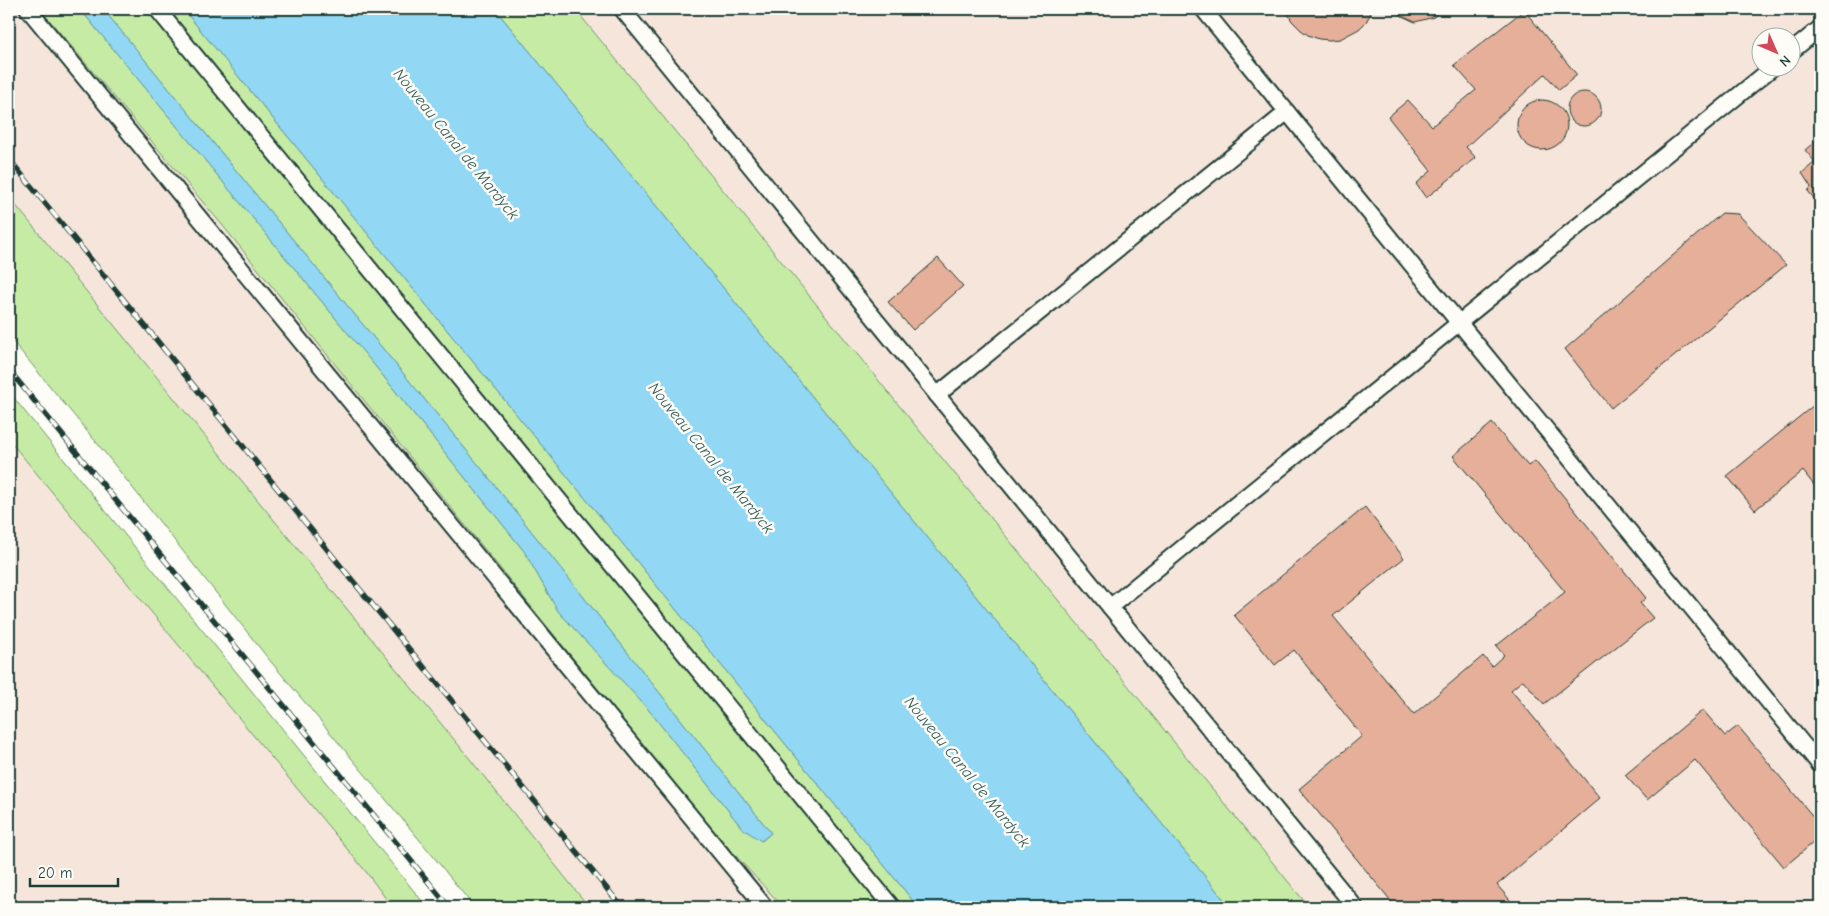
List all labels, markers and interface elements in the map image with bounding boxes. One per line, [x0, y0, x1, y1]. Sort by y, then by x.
north arrow [1752, 28, 1802, 78]
text: N [1776, 52, 1794, 70]
water label: Nouveau Canal de Mardyck [390, 65, 522, 223]
water label: Nouveau Canal de Mardyck [645, 379, 777, 537]
water label: Nouveau Canal de Mardyck [901, 693, 1033, 851]
scale bar [30, 856, 118, 888]
text: 20 m [38, 864, 72, 882]

